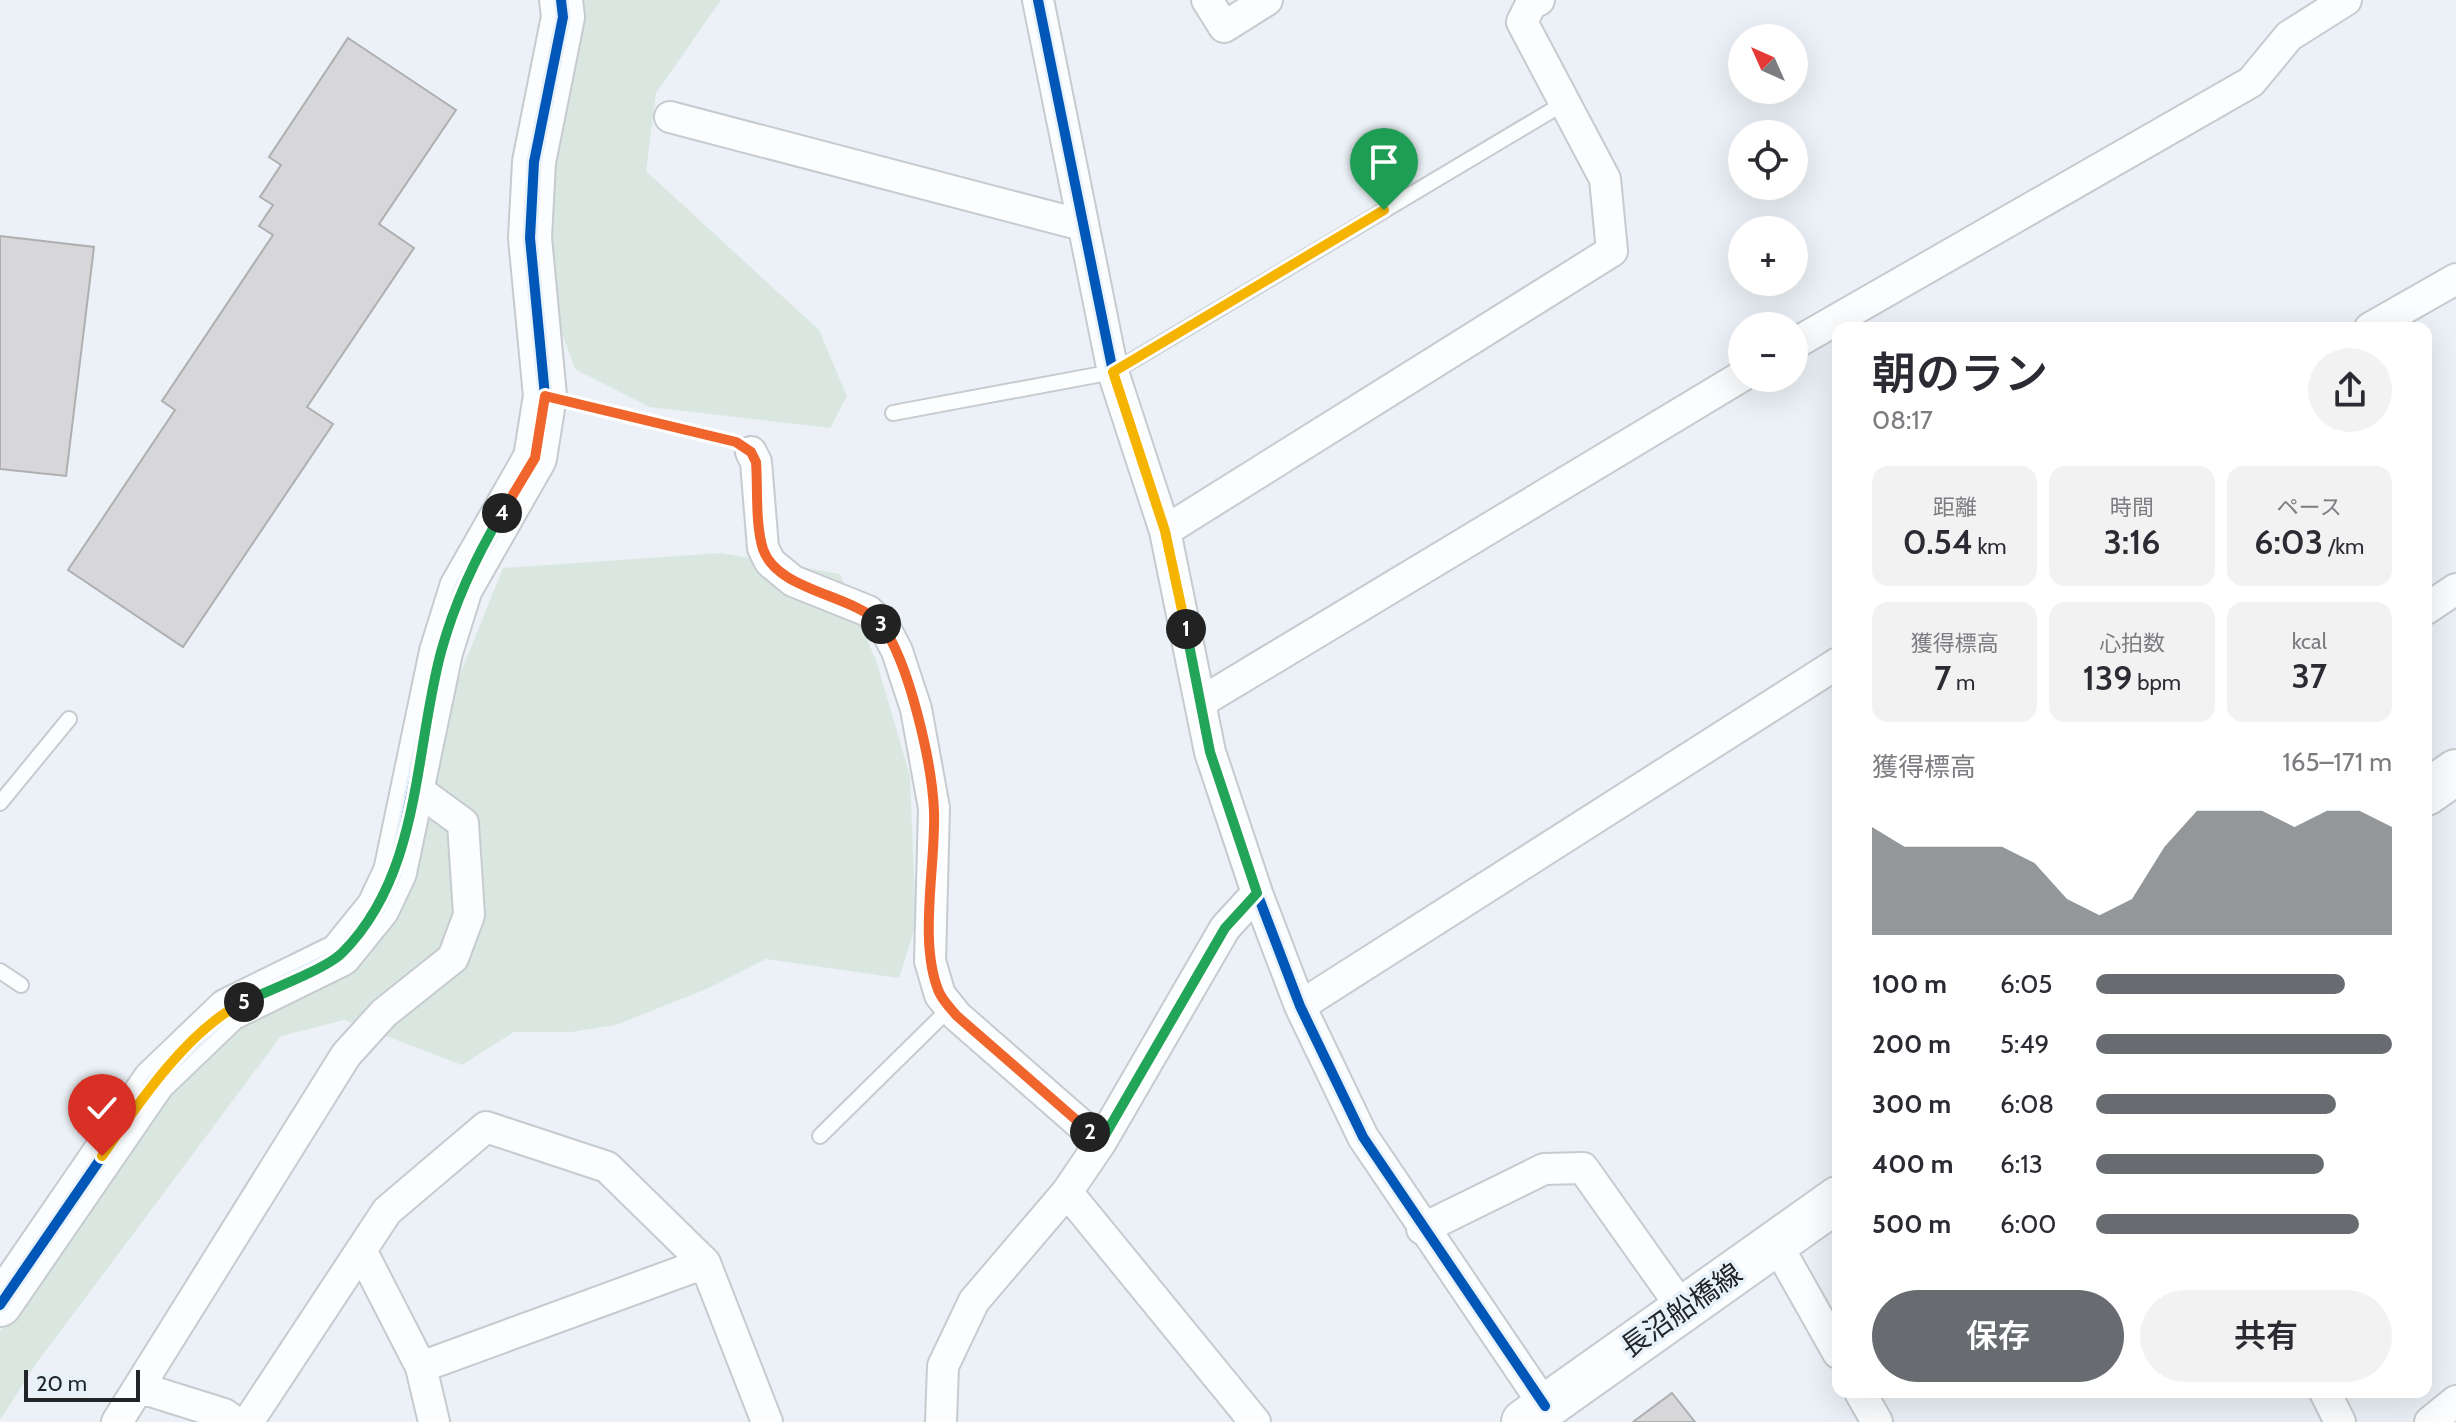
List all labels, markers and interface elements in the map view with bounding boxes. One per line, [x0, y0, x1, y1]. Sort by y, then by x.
north arrow [1728, 24, 1808, 104]
map controls [1728, 24, 1808, 392]
button: locate [1728, 120, 1808, 200]
pin [1350, 128, 1418, 210]
icon: arrive [1362, 140, 1406, 184]
button: + [1728, 216, 1808, 296]
button: − [1728, 312, 1808, 392]
text: 朝のラン [1872, 347, 2048, 400]
button: share [2308, 348, 2392, 432]
text: 08:17 [1872, 404, 1933, 436]
pin: 4 [482, 493, 522, 533]
text: 距離 [1933, 494, 1977, 521]
text: 時間 [2110, 494, 2154, 521]
text: ペース [2277, 494, 2342, 521]
text: 4 [495, 499, 509, 526]
text: 0.54 [1903, 521, 1972, 563]
text: 3:16 [2104, 521, 2160, 563]
text: 6:03 [2254, 521, 2323, 563]
text: km [1972, 533, 2007, 560]
text: /km [2323, 533, 2364, 560]
pin: 3 [861, 604, 901, 644]
pin: 1 [1166, 609, 1206, 649]
text: 3 [875, 610, 887, 637]
text: 1 [1182, 615, 1190, 642]
text: kcal [2292, 628, 2327, 655]
text: 獲得標高 [1911, 630, 1999, 657]
text: 心拍数 [2099, 630, 2165, 657]
text: 37 [2292, 655, 2327, 697]
text: 7 [1934, 657, 1951, 699]
text: 139 [2083, 657, 2132, 699]
text: m [1951, 669, 1975, 696]
text: bpm [2132, 669, 2181, 696]
text: 165–171 m [2282, 746, 2392, 778]
text: 獲得標高 [1872, 751, 1976, 783]
text: 100 m [1872, 968, 1947, 1000]
text: 6:05 [2000, 968, 2052, 1000]
pin: 5 [224, 982, 264, 1022]
text: 5 [238, 988, 250, 1015]
text: 200 m [1872, 1028, 1951, 1060]
text: 5:49 [2000, 1028, 2049, 1060]
pin [68, 1074, 136, 1156]
icon: check [80, 1086, 124, 1130]
text: 300 m [1872, 1088, 1951, 1120]
text: 6:08 [2000, 1088, 2054, 1120]
pin: 2 [1070, 1112, 1110, 1152]
text: 2 [1084, 1118, 1096, 1145]
text: 400 m [1872, 1148, 1953, 1180]
text: 6:13 [2000, 1148, 2043, 1180]
text: 500 m [1872, 1208, 1951, 1240]
text: 6:00 [2000, 1208, 2056, 1240]
street label: 長沼船橋線 [1614, 1256, 1748, 1364]
button: 保存 [1872, 1290, 2124, 1382]
button: 共有 [2140, 1290, 2392, 1382]
scale bar [24, 1366, 140, 1402]
text: 20 m [36, 1370, 87, 1397]

